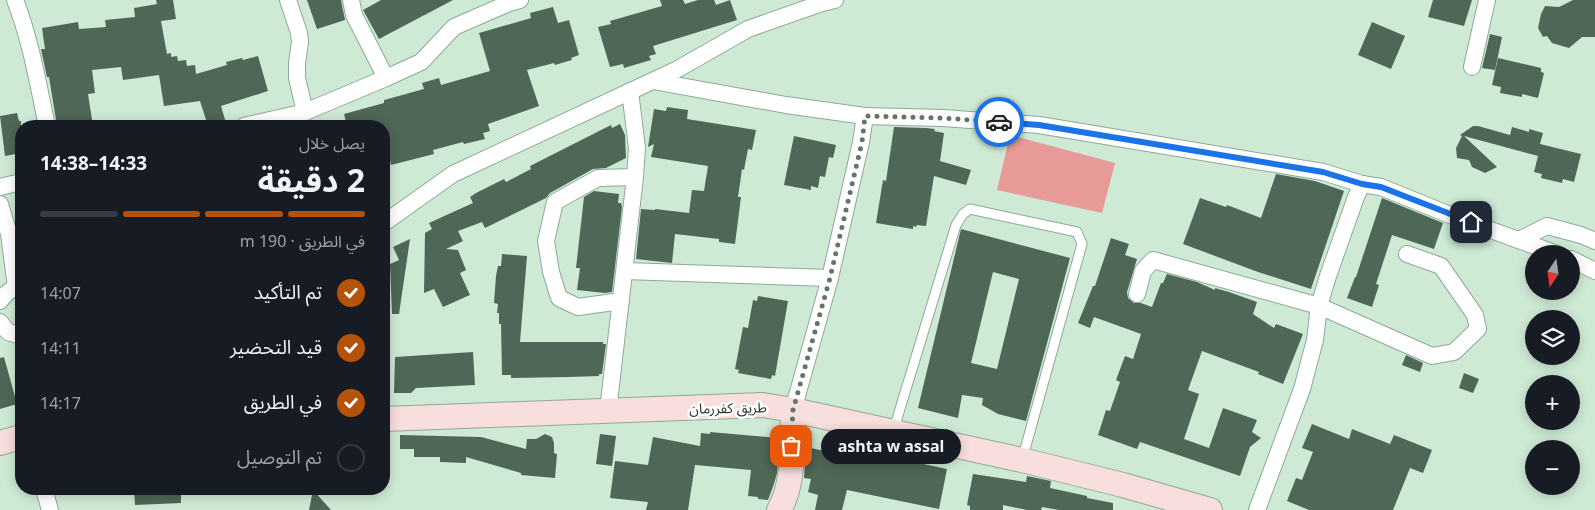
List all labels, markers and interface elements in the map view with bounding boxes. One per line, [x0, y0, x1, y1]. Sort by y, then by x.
courier [974, 97, 1024, 147]
icon: car [985, 108, 1013, 136]
text: يصل خلال [299, 132, 365, 154]
text: 14:33–14:38 [40, 150, 147, 176]
text: 2 دقيقة [258, 158, 365, 201]
pin [1450, 201, 1492, 243]
icon: home [1457, 208, 1485, 236]
text: في الطريق · 190 m [240, 230, 365, 252]
north arrow [1525, 245, 1580, 300]
map controls [1525, 245, 1580, 495]
text: تم التأكيد [254, 279, 322, 305]
icon: check [337, 279, 365, 307]
text: 14:07 [40, 282, 81, 304]
button: layers [1525, 310, 1580, 365]
text: قيد التحضير [230, 334, 322, 360]
icon: check [337, 334, 365, 362]
text: 14:11 [40, 337, 81, 359]
button: + [1525, 375, 1580, 430]
text: في الطريق [244, 389, 322, 415]
icon: check [337, 389, 365, 417]
text: 14:17 [40, 392, 81, 414]
street label: طريق كفررمان [689, 397, 767, 419]
pin [770, 425, 812, 467]
callout: ashta w assal [821, 428, 961, 464]
icon: bag [777, 432, 805, 460]
text: ashta w assal [838, 435, 944, 457]
button: − [1525, 440, 1580, 495]
text: تم التوصيل [237, 444, 322, 470]

